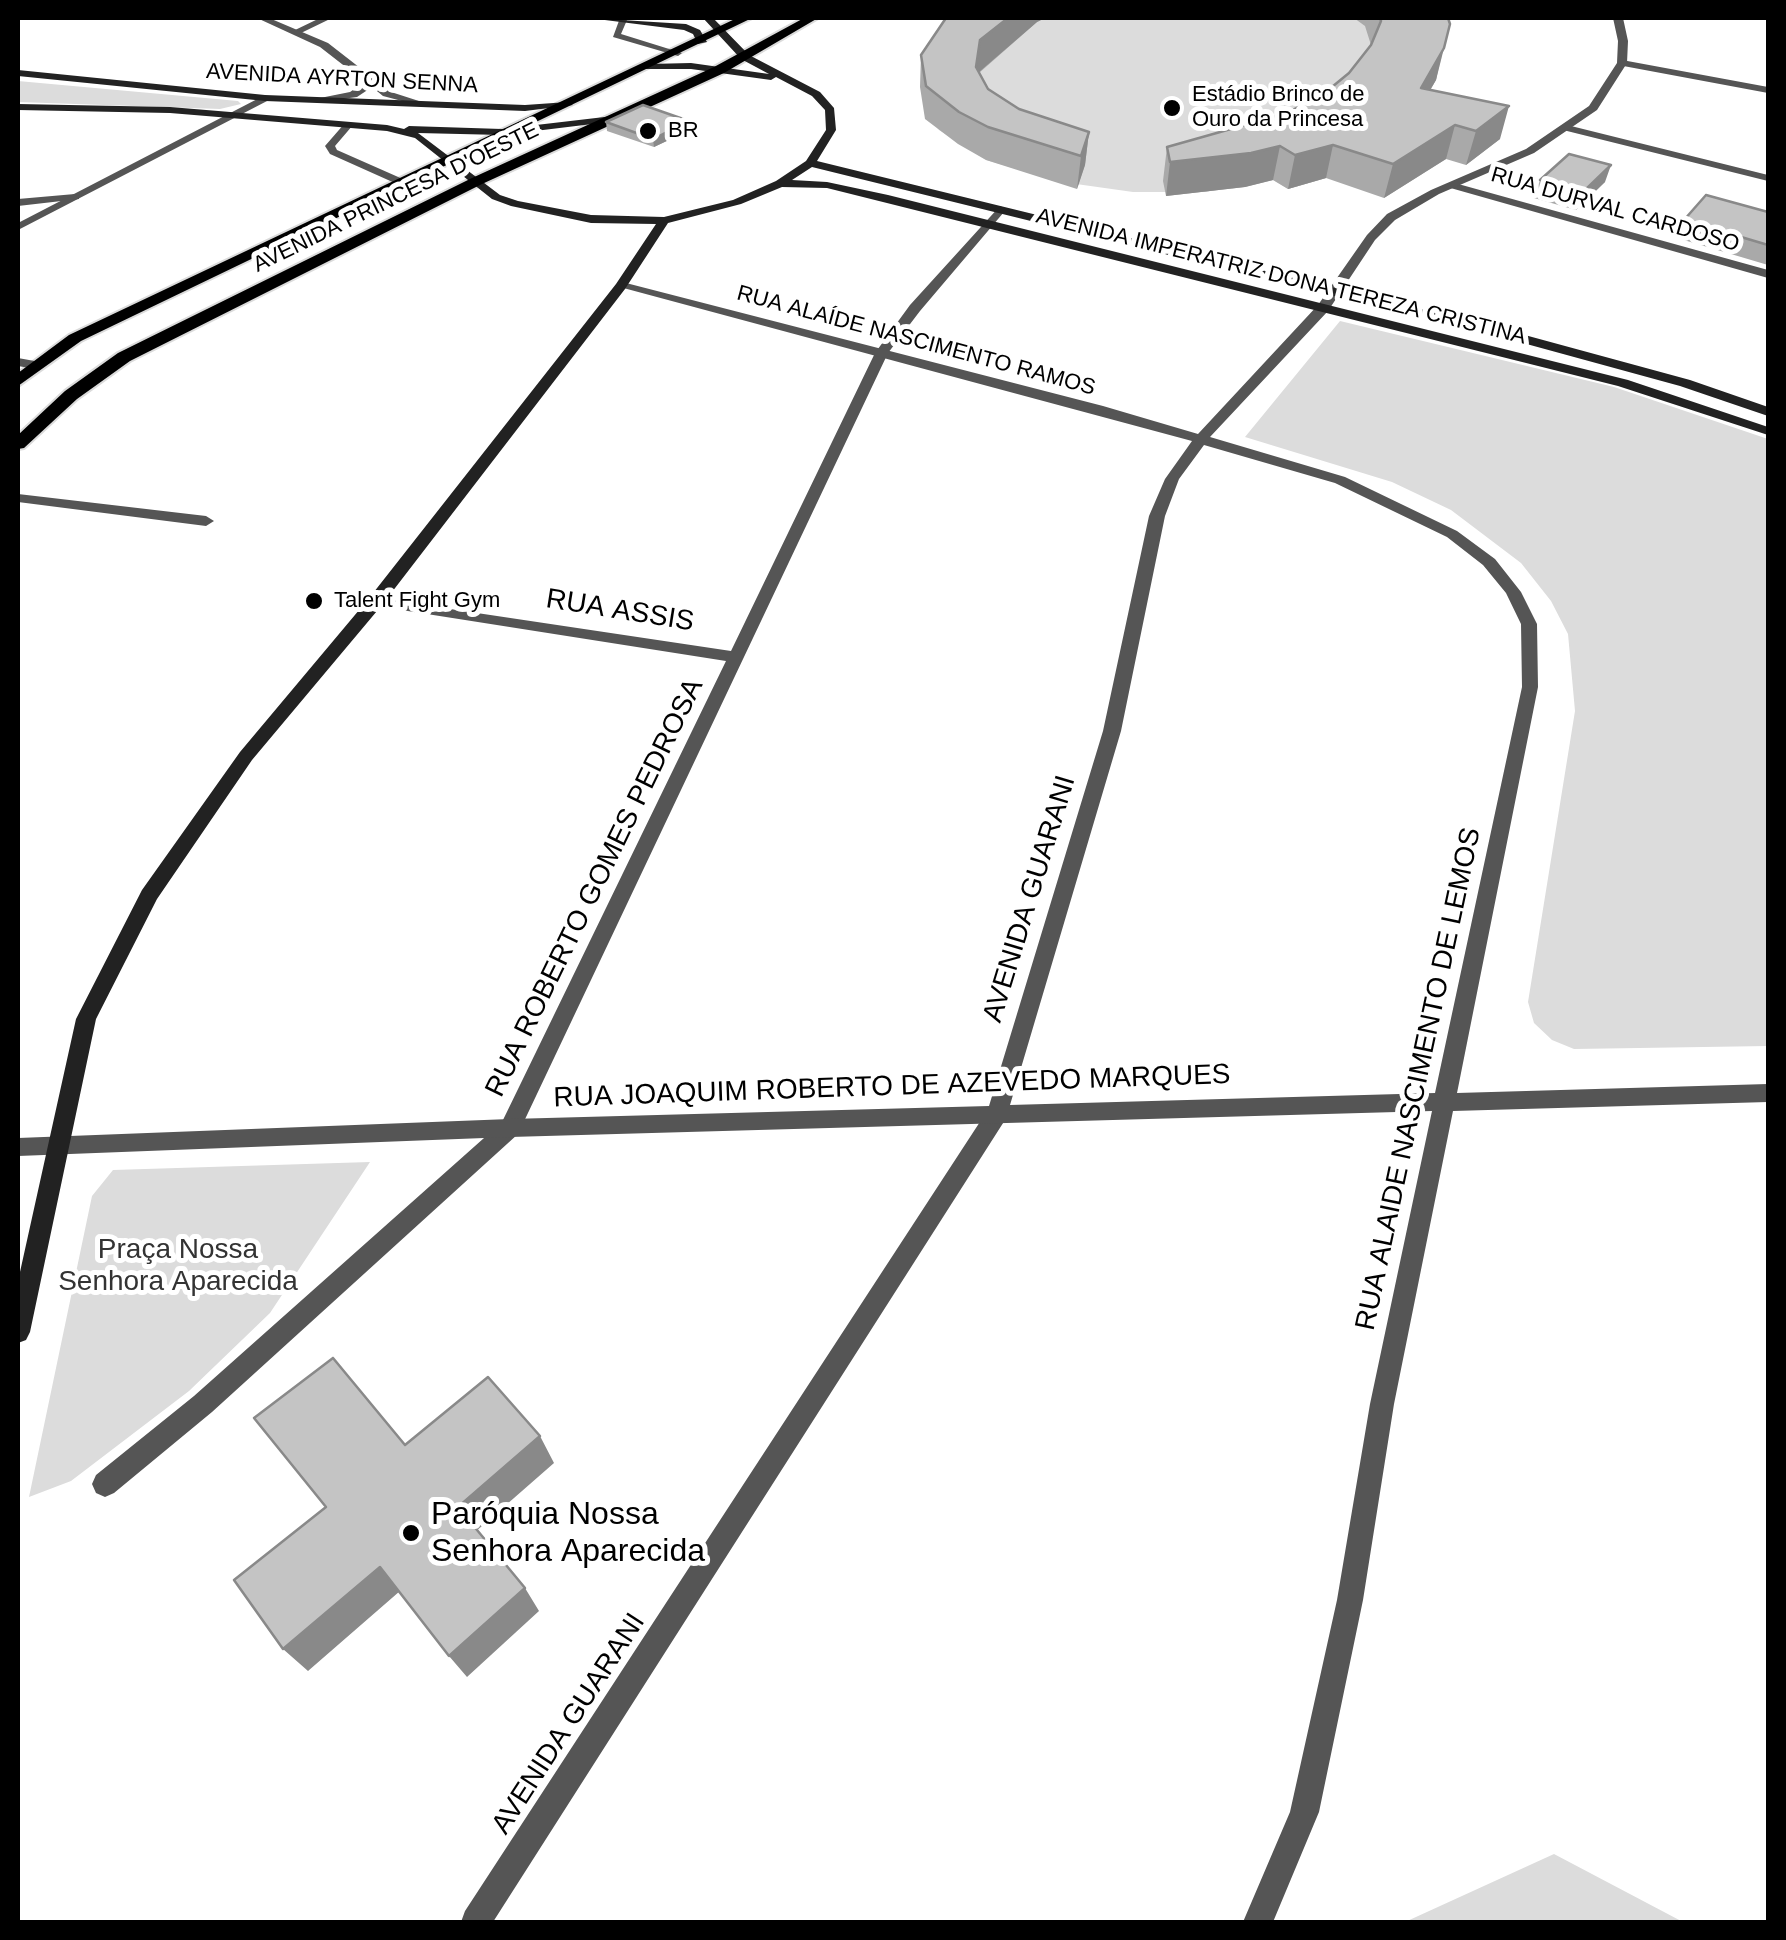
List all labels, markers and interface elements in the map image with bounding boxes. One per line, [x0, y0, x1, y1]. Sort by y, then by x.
street label: AVENIDA AYRTON SENNA [205, 59, 479, 99]
place label: Estádio Brinco de Ouro da Princesa [1192, 82, 1364, 134]
marker: Estádio Brinco de Ouro da Princesa [1161, 97, 1183, 119]
street label: AVENIDA PRINCESA D'OESTE [249, 117, 543, 279]
place label: BR [668, 118, 699, 144]
marker: BR [637, 120, 659, 142]
street label: RUA DURVAL CARDOSO [1488, 162, 1742, 258]
street label: AVENIDA IMPERATRIZ DONA TEREZA CRISTINA [1033, 203, 1529, 351]
street label: RUA ALAÍDE NASCIMENTO RAMOS [734, 280, 1098, 402]
street label: RUA ASSIS [544, 583, 696, 639]
place label: Talent Fight Gym [334, 588, 500, 614]
marker: Talent Fight Gym [303, 590, 325, 612]
street label: RUA ROBERTO GOMES PEDROSA [479, 673, 711, 1103]
street label: AVENIDA GUARANI [976, 772, 1084, 1026]
street label: RUA ALAIDE NASCIMENTO DE LEMOS [1349, 825, 1489, 1333]
street label: RUA JOAQUIM ROBERTO DE AZEVEDO MARQUES [553, 1058, 1231, 1116]
park label: Praça Nossa Senhora Aparecida [58, 1233, 298, 1299]
place label: Paróquia Nossa Senhora Aparecida [431, 1496, 705, 1571]
marker: Paróquia Nossa Senhora Aparecida [400, 1522, 422, 1544]
street label: AVENIDA GUARANI [485, 1607, 653, 1841]

